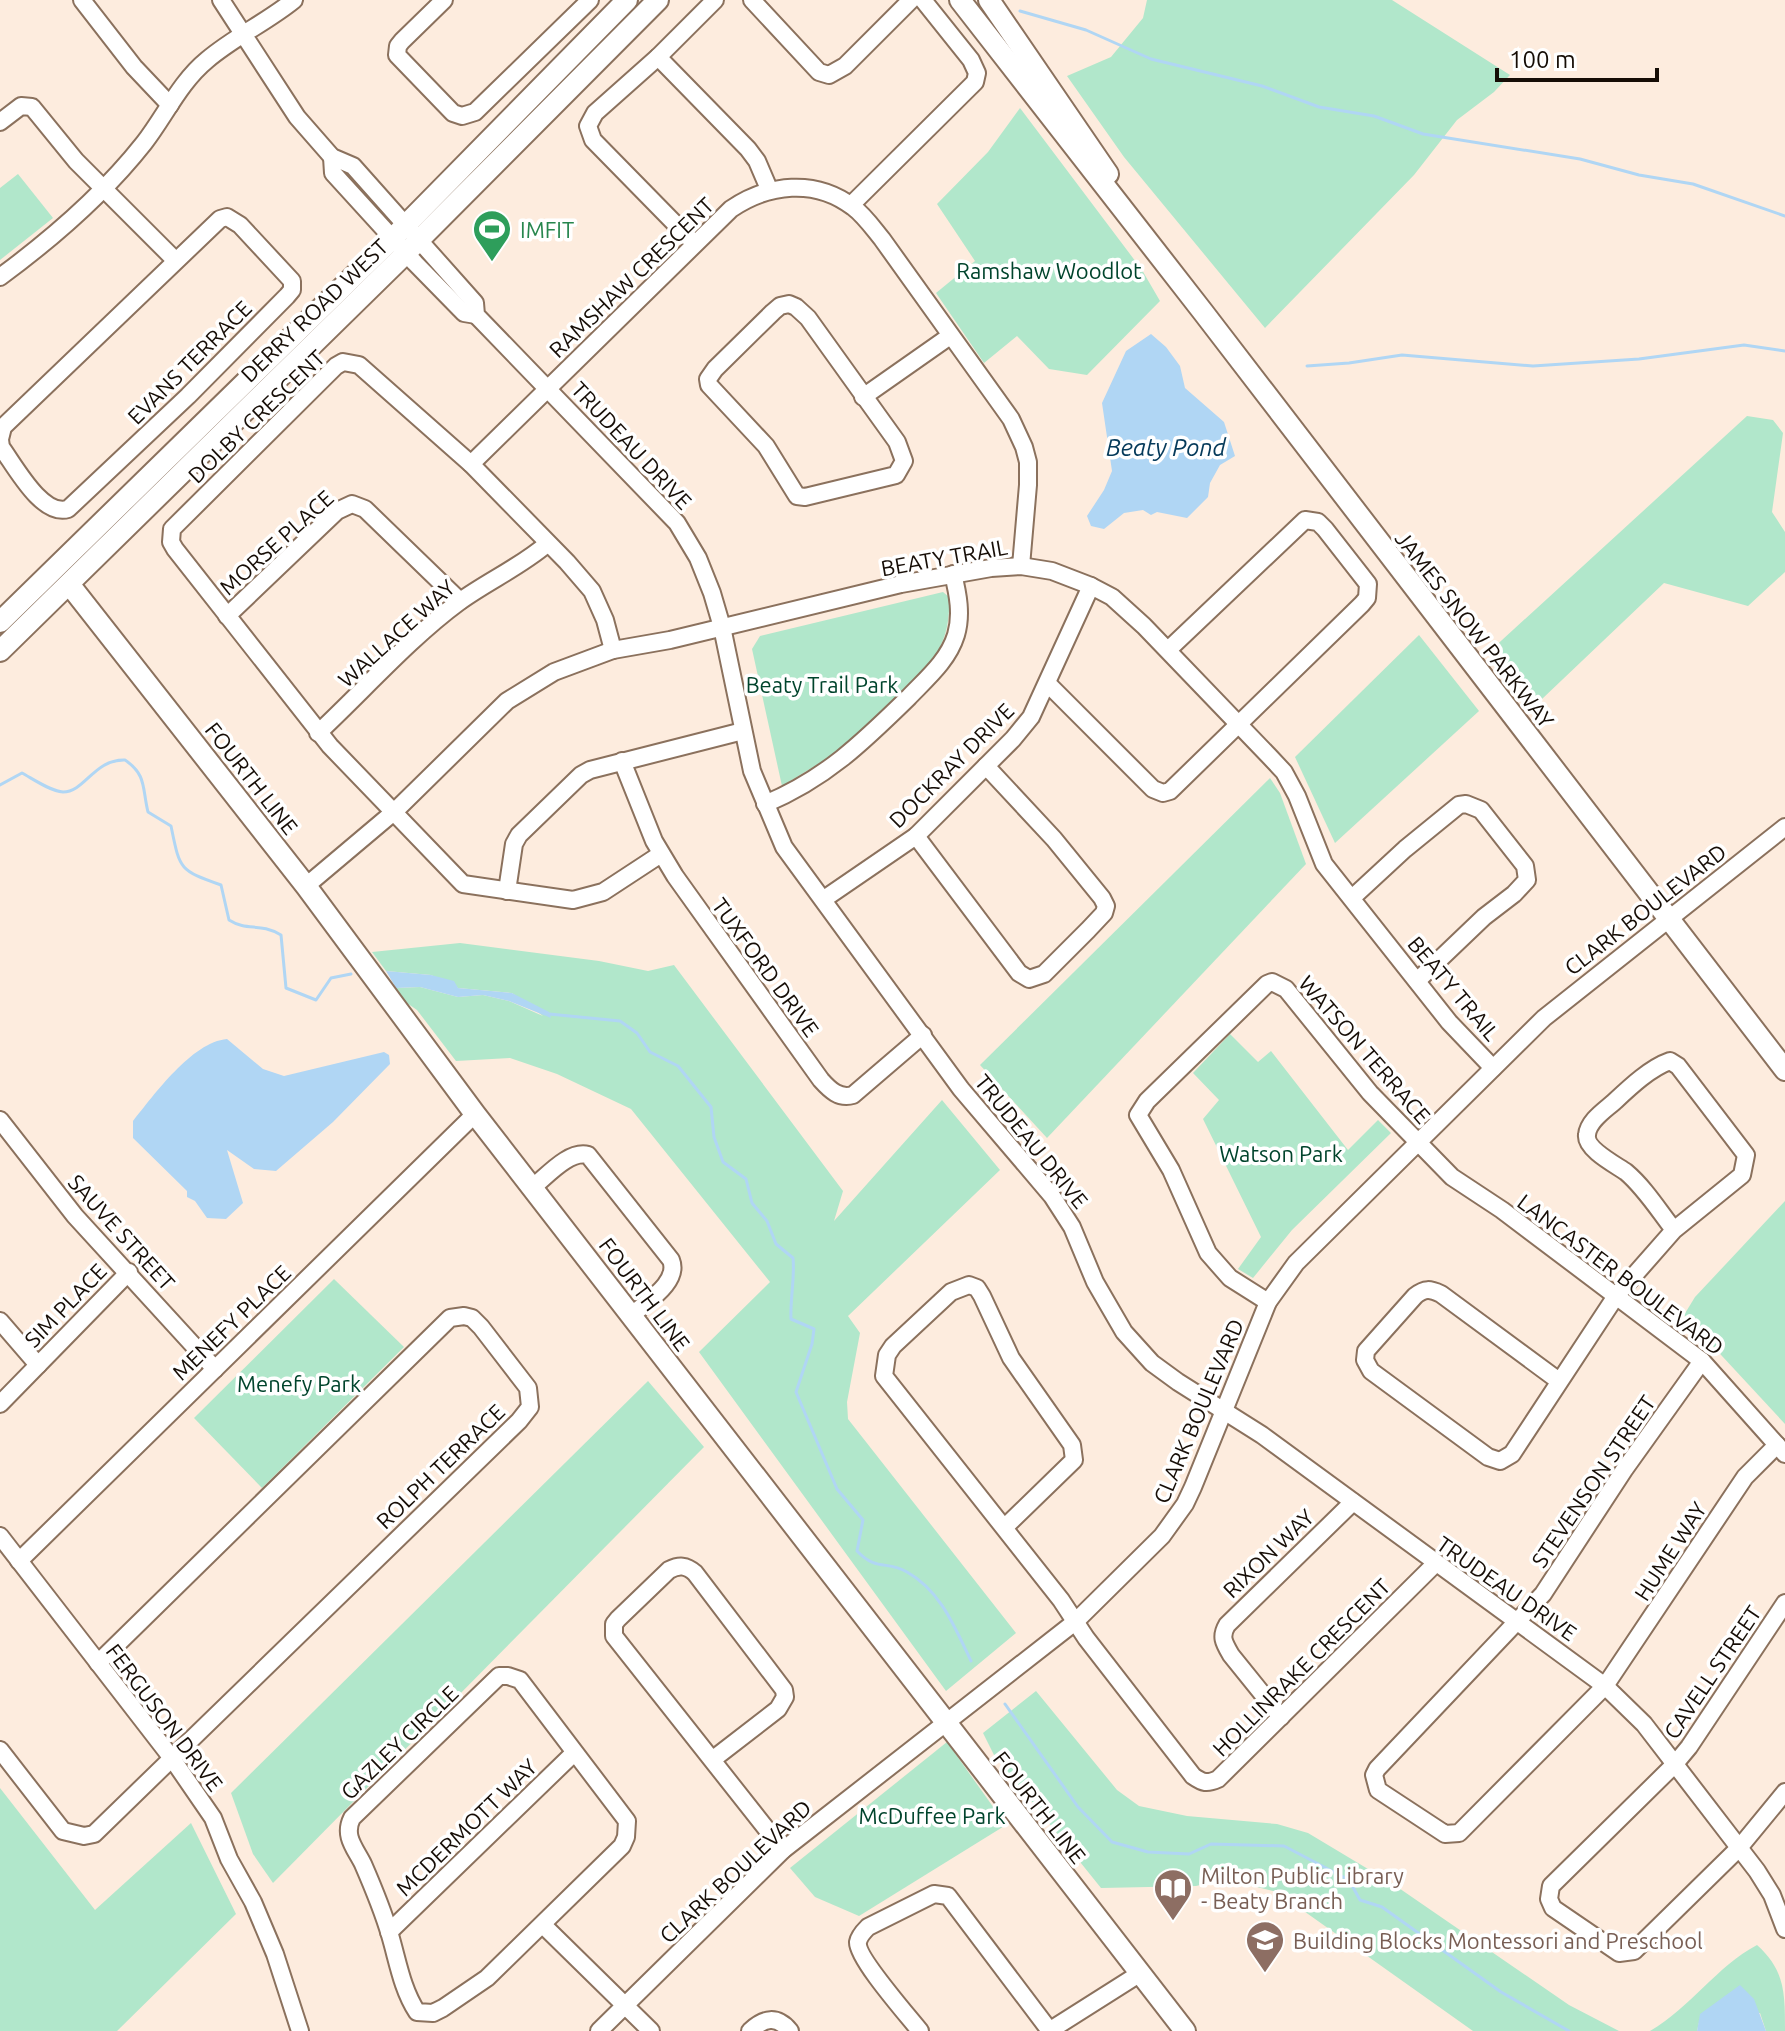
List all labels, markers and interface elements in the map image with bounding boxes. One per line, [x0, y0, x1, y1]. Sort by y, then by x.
scale bar [1497, 32, 1657, 82]
text: 100 m [1509, 46, 1576, 73]
street label: RAMSHAW CRESCENT [544, 192, 718, 362]
sports icon: IMFIT [471, 208, 513, 263]
place label: IMFIT [520, 217, 574, 242]
street label: DERRY ROAD WEST [235, 233, 393, 387]
park label: Ramshaw Woodlot [956, 258, 1142, 283]
street label: EVANS TERRACE [122, 295, 256, 429]
street label: DOLBY CRESCENT [183, 344, 329, 488]
street label: TRUDEAU DRIVE [567, 376, 697, 514]
water label: Beaty Pond [1106, 434, 1227, 461]
street label: MORSE PLACE [214, 485, 338, 599]
street label: JAMES SNOW PARKWAY [1391, 526, 1560, 732]
street label: BEATY TRAIL [879, 534, 1009, 580]
street label: WALLACE WAY [333, 574, 460, 692]
park label: Beaty Trail Park [746, 672, 898, 697]
street label: DOCKRAY DRIVE [884, 698, 1018, 832]
street label: FOURTH LINE [201, 717, 303, 839]
street label: CLARK BOULEVARD [1559, 838, 1731, 980]
street label: TUXFORD DRIVE [707, 893, 825, 1041]
street label: BEATY TRAIL [1403, 931, 1505, 1045]
street label: WATSON TERRACE [1294, 970, 1436, 1128]
street label: TRUDEAU DRIVE [970, 1069, 1094, 1213]
park label: Watson Park [1219, 1141, 1343, 1166]
street label: SAUVE STREET [64, 1169, 180, 1295]
street label: LANCASTER BOULEVARD [1513, 1188, 1729, 1360]
street label: FOURTH LINE [594, 1233, 696, 1355]
street label: SIM PLACE [19, 1258, 111, 1352]
street label: MENEFY PLACE [167, 1259, 295, 1385]
street label: CLARK BOULEVARD [1148, 1315, 1248, 1507]
park label: Menefy Park [237, 1371, 361, 1396]
street label: STEVENSON STREET [1526, 1390, 1660, 1572]
street label: ROLPH TERRACE [371, 1399, 509, 1533]
street label: HUME WAY [1629, 1497, 1711, 1605]
street label: RIXON WAY [1218, 1504, 1319, 1602]
street label: TRUDEAU DRIVE [1432, 1531, 1582, 1645]
street label: HOLLINRAKE CRESCENT [1207, 1573, 1395, 1761]
street label: CAVELL STREET [1658, 1601, 1766, 1743]
street label: FERGUSON DRIVE [102, 1639, 228, 1795]
street label: GAZLEY CIRCLE [335, 1680, 463, 1804]
street label: FOURTH LINE [989, 1746, 1091, 1868]
street label: MCDERMOTT WAY [391, 1753, 542, 1900]
street label: CLARK BOULEVARD [654, 1794, 816, 1948]
park label: McDuffee Park [858, 1803, 1006, 1828]
place label: Milton Public Library - Beaty Branch [1201, 1863, 1404, 1913]
library icon: Milton Public Library - Beaty Branch [1152, 1867, 1194, 1922]
school or university icon: Building Blocks Montessori and Preschool [1244, 1919, 1286, 1974]
place label: Building Blocks Montessori and Preschool [1293, 1928, 1703, 1953]

